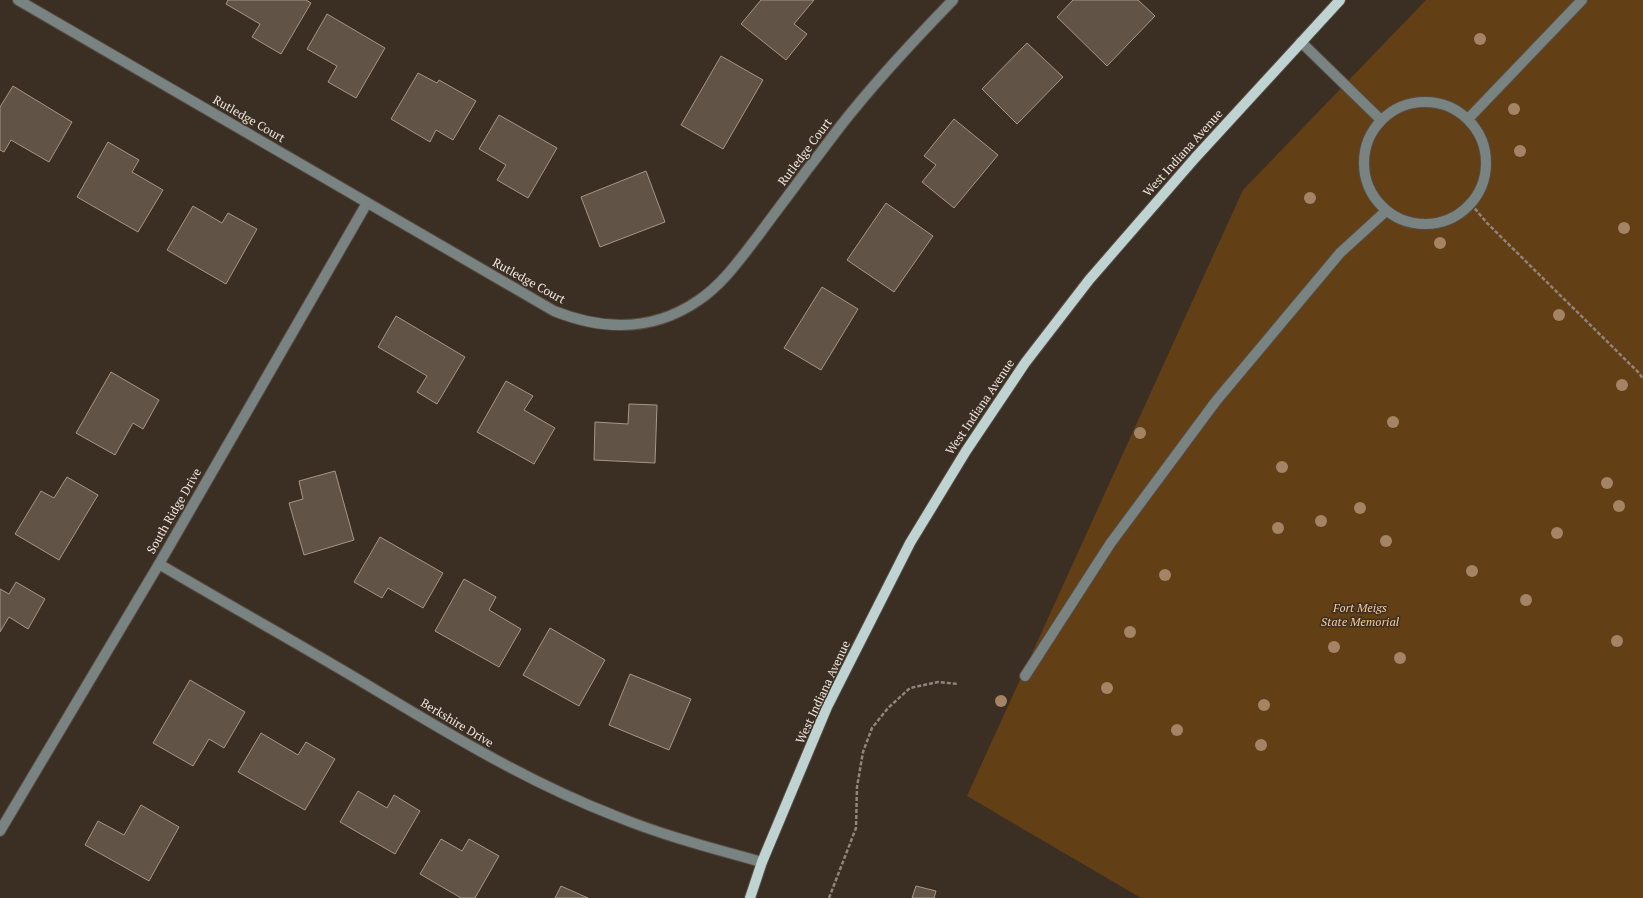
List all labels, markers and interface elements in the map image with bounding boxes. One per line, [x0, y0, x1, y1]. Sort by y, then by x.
street label: Rutledge Court [211, 92, 288, 145]
street label: West Indiana Avenue [1140, 106, 1226, 199]
street label: Rutledge Court [774, 115, 835, 188]
street label: Rutledge Court [490, 254, 569, 307]
street label: West Indiana Avenue [942, 356, 1017, 457]
street label: South Ridge Drive [143, 465, 204, 556]
park label: Fort Meigs State Memorial [1321, 600, 1400, 629]
street label: West Indiana Avenue [792, 638, 853, 746]
street label: Berkshire Drive [418, 695, 496, 750]

